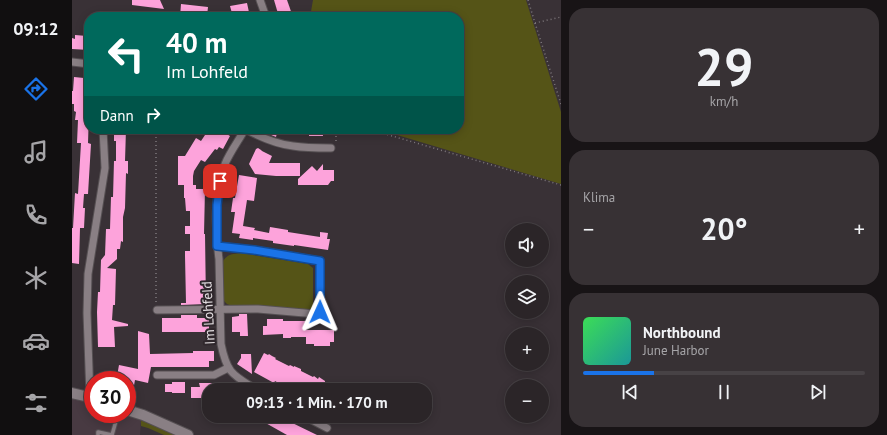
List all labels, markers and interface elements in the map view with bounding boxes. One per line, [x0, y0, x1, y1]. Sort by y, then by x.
text: 09:12 [13, 17, 59, 40]
text: 40 m [166, 24, 227, 61]
icon: left [100, 28, 152, 80]
text: 29 [695, 33, 753, 100]
text: Im Lohfeld [166, 60, 248, 83]
icon: directions [22, 75, 50, 103]
text: km/h [710, 93, 738, 110]
icon: right [142, 104, 164, 126]
text: Dann [100, 106, 134, 125]
icon: music [22, 138, 50, 166]
pin [203, 164, 237, 198]
icon: arrive [209, 170, 231, 192]
text: Klima [583, 189, 615, 206]
icon: phone [22, 201, 50, 229]
text: 20° [700, 209, 748, 248]
text: − [583, 215, 594, 243]
text: + [854, 215, 865, 243]
map controls [505, 223, 549, 423]
button: sound [505, 223, 549, 267]
icon: climate [22, 264, 50, 292]
button: layers [505, 275, 549, 319]
street label: Im Lohfeld [197, 281, 219, 345]
position arrow [299, 291, 341, 333]
text: Northbound [643, 323, 720, 342]
icon: car [22, 327, 50, 355]
button: + [505, 327, 549, 371]
text: June Harbor [643, 342, 709, 359]
speed limit sign: 30 [84, 371, 136, 423]
button: − [505, 379, 549, 423]
icon: previous [619, 381, 641, 403]
icon: pause [713, 381, 735, 403]
icon: next [807, 381, 829, 403]
icon: filters [22, 389, 50, 417]
text: 09:13 · 1 Min. · 170 m [246, 393, 388, 412]

